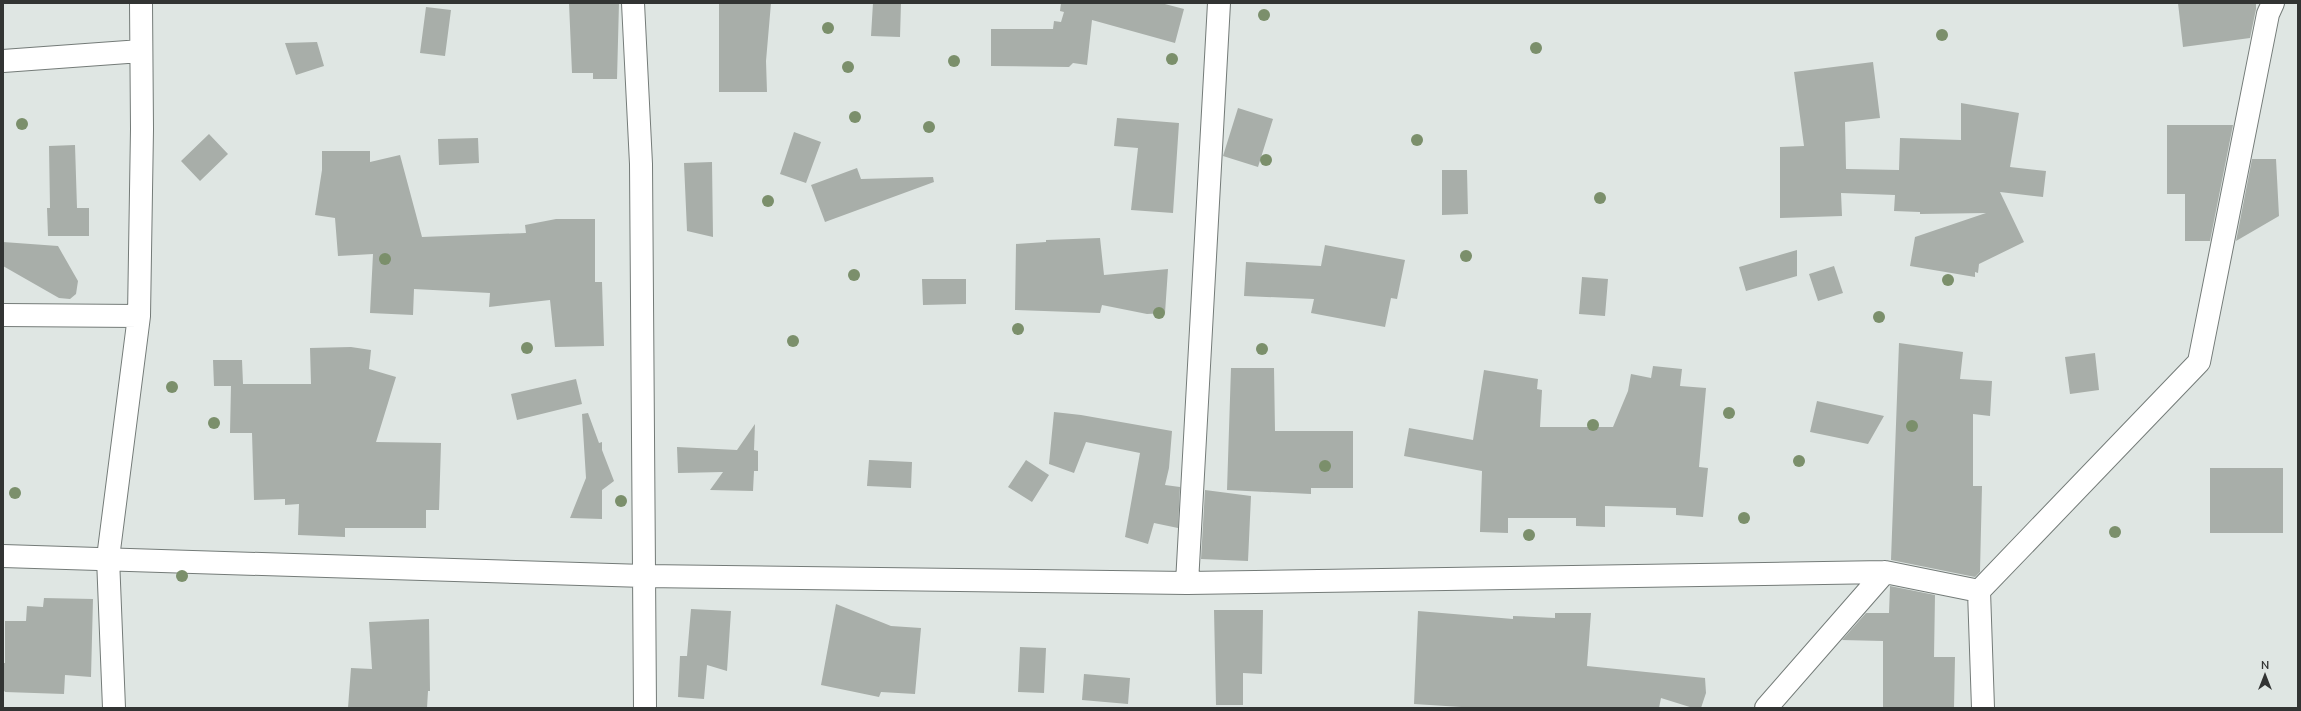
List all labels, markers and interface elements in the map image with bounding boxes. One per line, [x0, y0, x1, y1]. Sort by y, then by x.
north arrow [2245, 655, 2285, 695]
text: N [2261, 658, 2269, 673]

